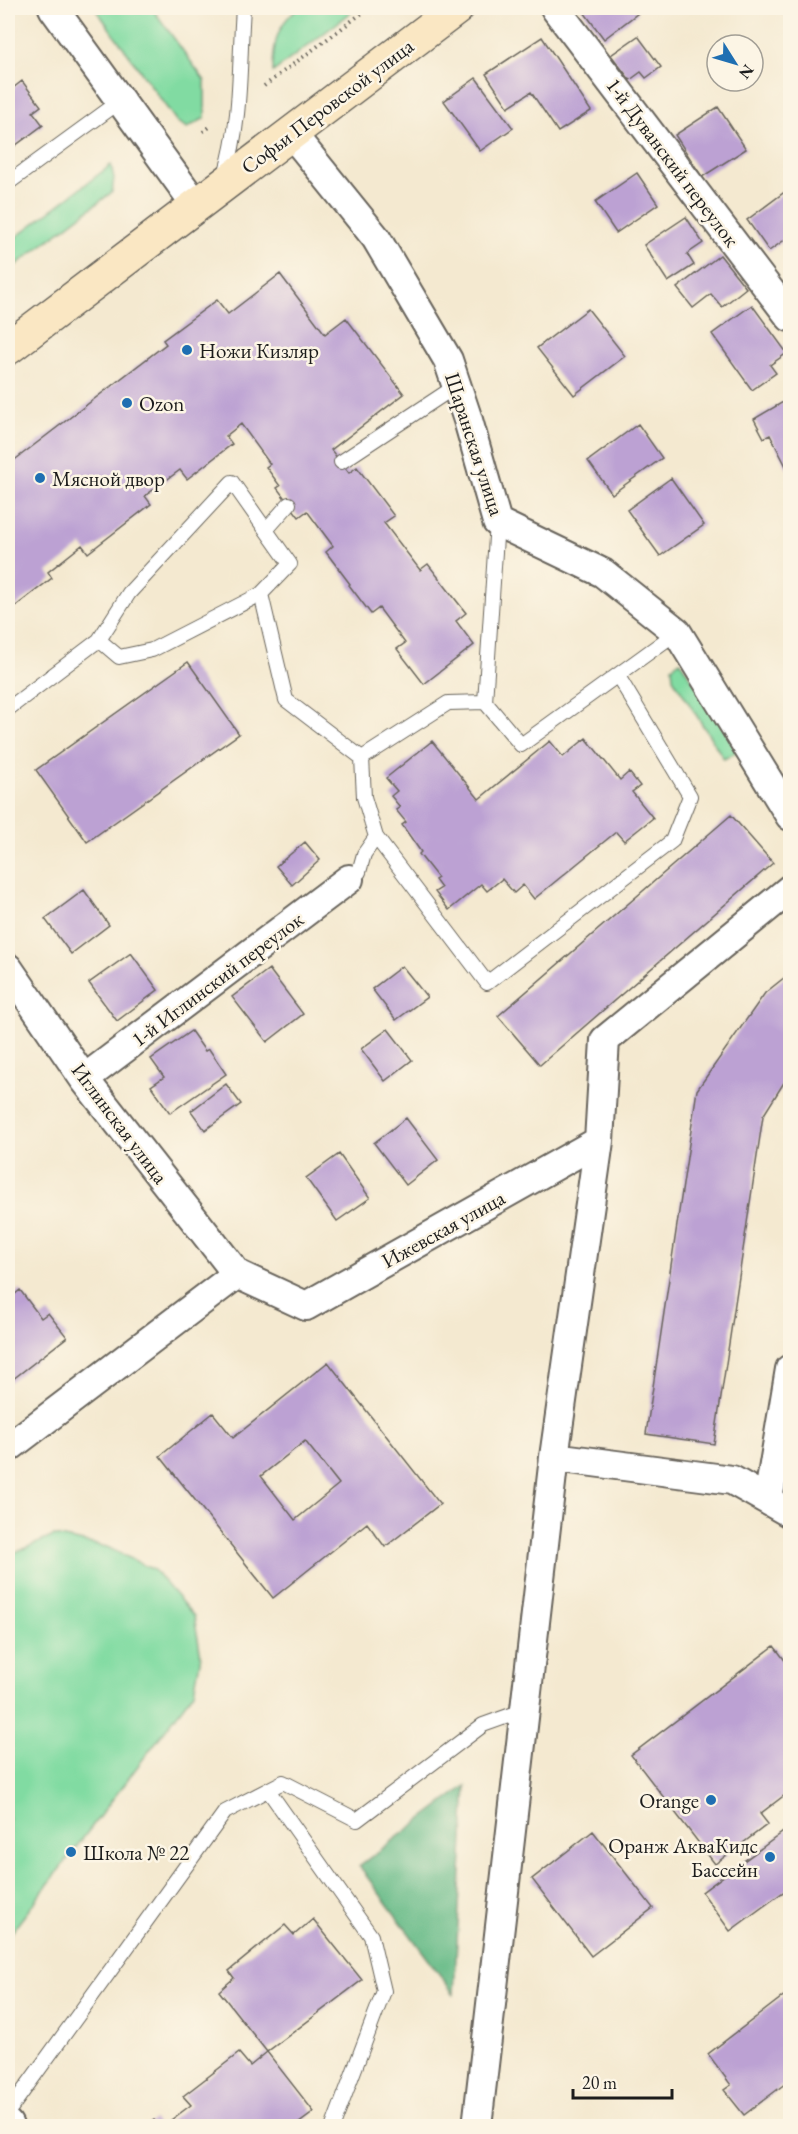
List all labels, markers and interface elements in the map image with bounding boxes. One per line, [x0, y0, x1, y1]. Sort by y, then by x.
street label: Софьи Перовской улица [235, 32, 419, 180]
north arrow [705, 33, 765, 93]
text: N [734, 60, 759, 83]
street label: 1-й Дуванский переулок [601, 72, 745, 252]
place label: Ножи Кизляр [199, 337, 319, 364]
marker: Ножи Кизляр [180, 343, 194, 357]
street label: Шаранская улица [439, 369, 511, 520]
place label: Ozon [139, 390, 184, 417]
marker: Ozon [120, 396, 134, 410]
place label: Мясной двор [52, 465, 165, 492]
marker: Мясной двор [33, 471, 47, 485]
street label: 1-й Иглинский переулок [125, 905, 309, 1053]
street label: Иглинская улица [66, 1057, 175, 1190]
street label: Ижевская улица [376, 1184, 510, 1274]
place label: Orange [639, 1787, 699, 1814]
marker: Orange [704, 1793, 718, 1807]
place label: Оранж АкваКидс Бассейн [608, 1832, 758, 1883]
place label: Школа № 22 [83, 1839, 189, 1866]
marker: Школа № 22 [64, 1845, 78, 1859]
marker: Оранж АкваКидс Бассейн [763, 1850, 777, 1864]
scale bar [573, 2062, 672, 2100]
text: 20 m [582, 2071, 617, 2094]

